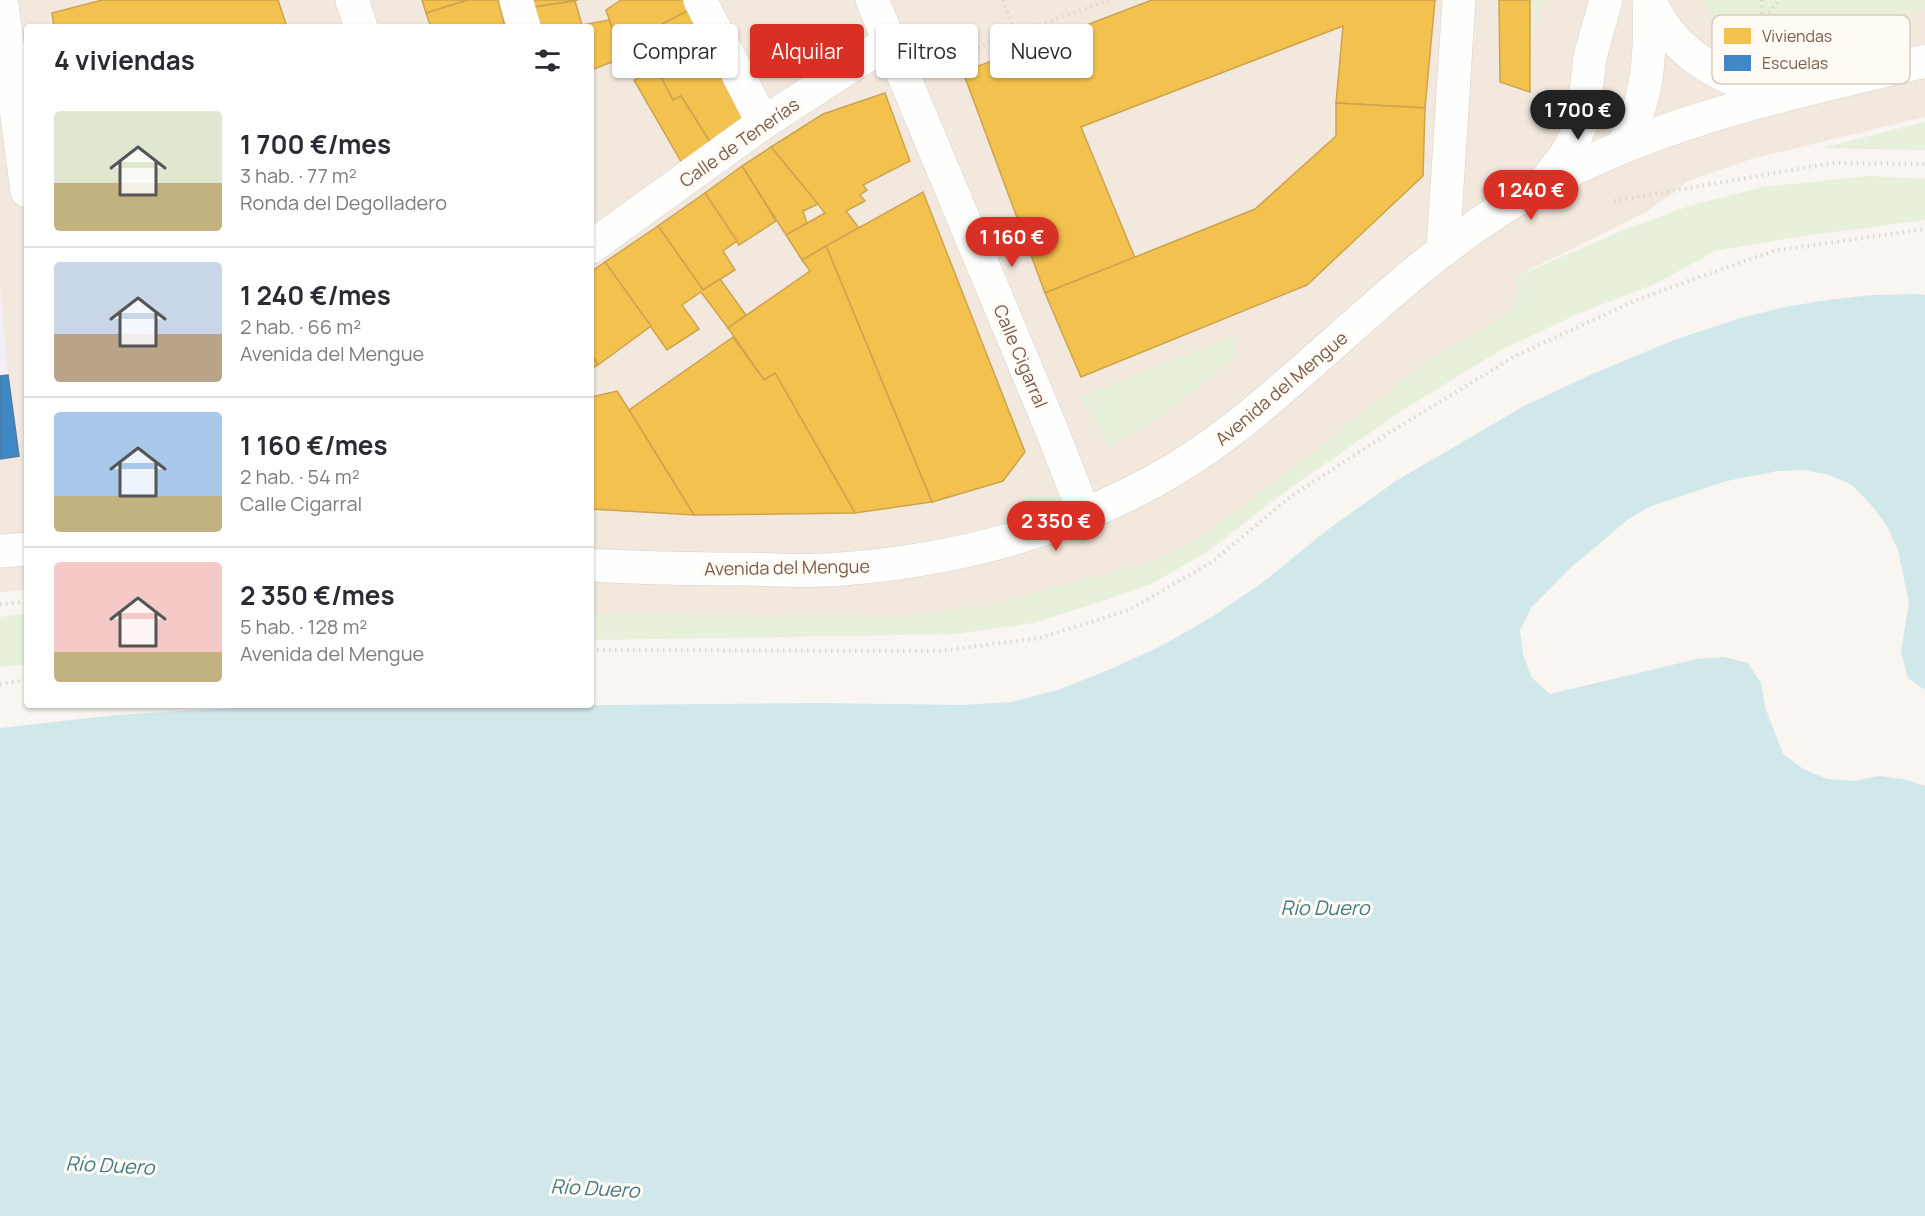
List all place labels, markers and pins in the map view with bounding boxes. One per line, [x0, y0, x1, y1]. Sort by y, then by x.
pin: 1 700 € [1523, 90, 1633, 141]
pin: 1 240 € [1476, 170, 1586, 221]
pin: 1 160 € [957, 217, 1067, 268]
pin: 2 350 € [1001, 501, 1111, 552]

